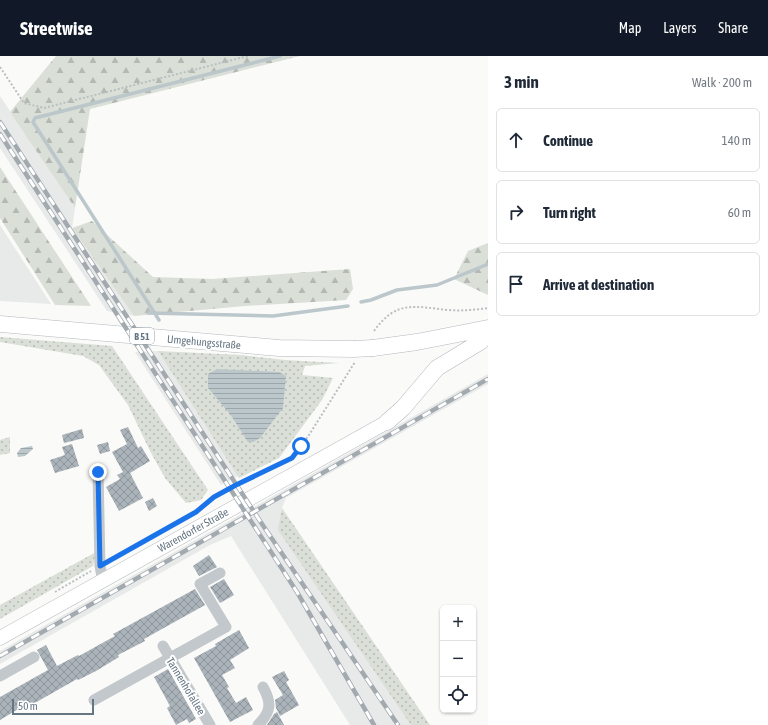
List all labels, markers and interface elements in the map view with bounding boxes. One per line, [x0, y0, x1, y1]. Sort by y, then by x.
text: Streetwise [20, 17, 93, 39]
text: Map [619, 20, 641, 36]
text: Layers [663, 20, 696, 36]
text: Share [718, 20, 748, 36]
text: 3 min [504, 72, 539, 92]
text: Walk · 200 m [692, 75, 752, 90]
icon: ahead [505, 129, 527, 151]
text: Continue [543, 132, 593, 149]
text: 140 m [722, 133, 751, 148]
icon: right [505, 201, 527, 223]
text: Turn right [543, 204, 596, 221]
text: 60 m [728, 205, 751, 220]
icon: arrive [505, 273, 527, 295]
text: Arrive at destination [543, 276, 654, 293]
road number: B 51 [130, 328, 154, 344]
street label: Umgehungsstraße [167, 333, 241, 351]
route start [292, 437, 310, 455]
route end [89, 463, 107, 481]
street label: Warendorfer Straße [156, 506, 230, 554]
map controls [440, 605, 476, 713]
button: + [440, 605, 476, 641]
button: − [440, 641, 476, 677]
street label: Tannenhofallee [164, 655, 208, 717]
button: locate [440, 677, 476, 713]
scale bar [12, 697, 94, 716]
text: 50 m [18, 700, 38, 712]

